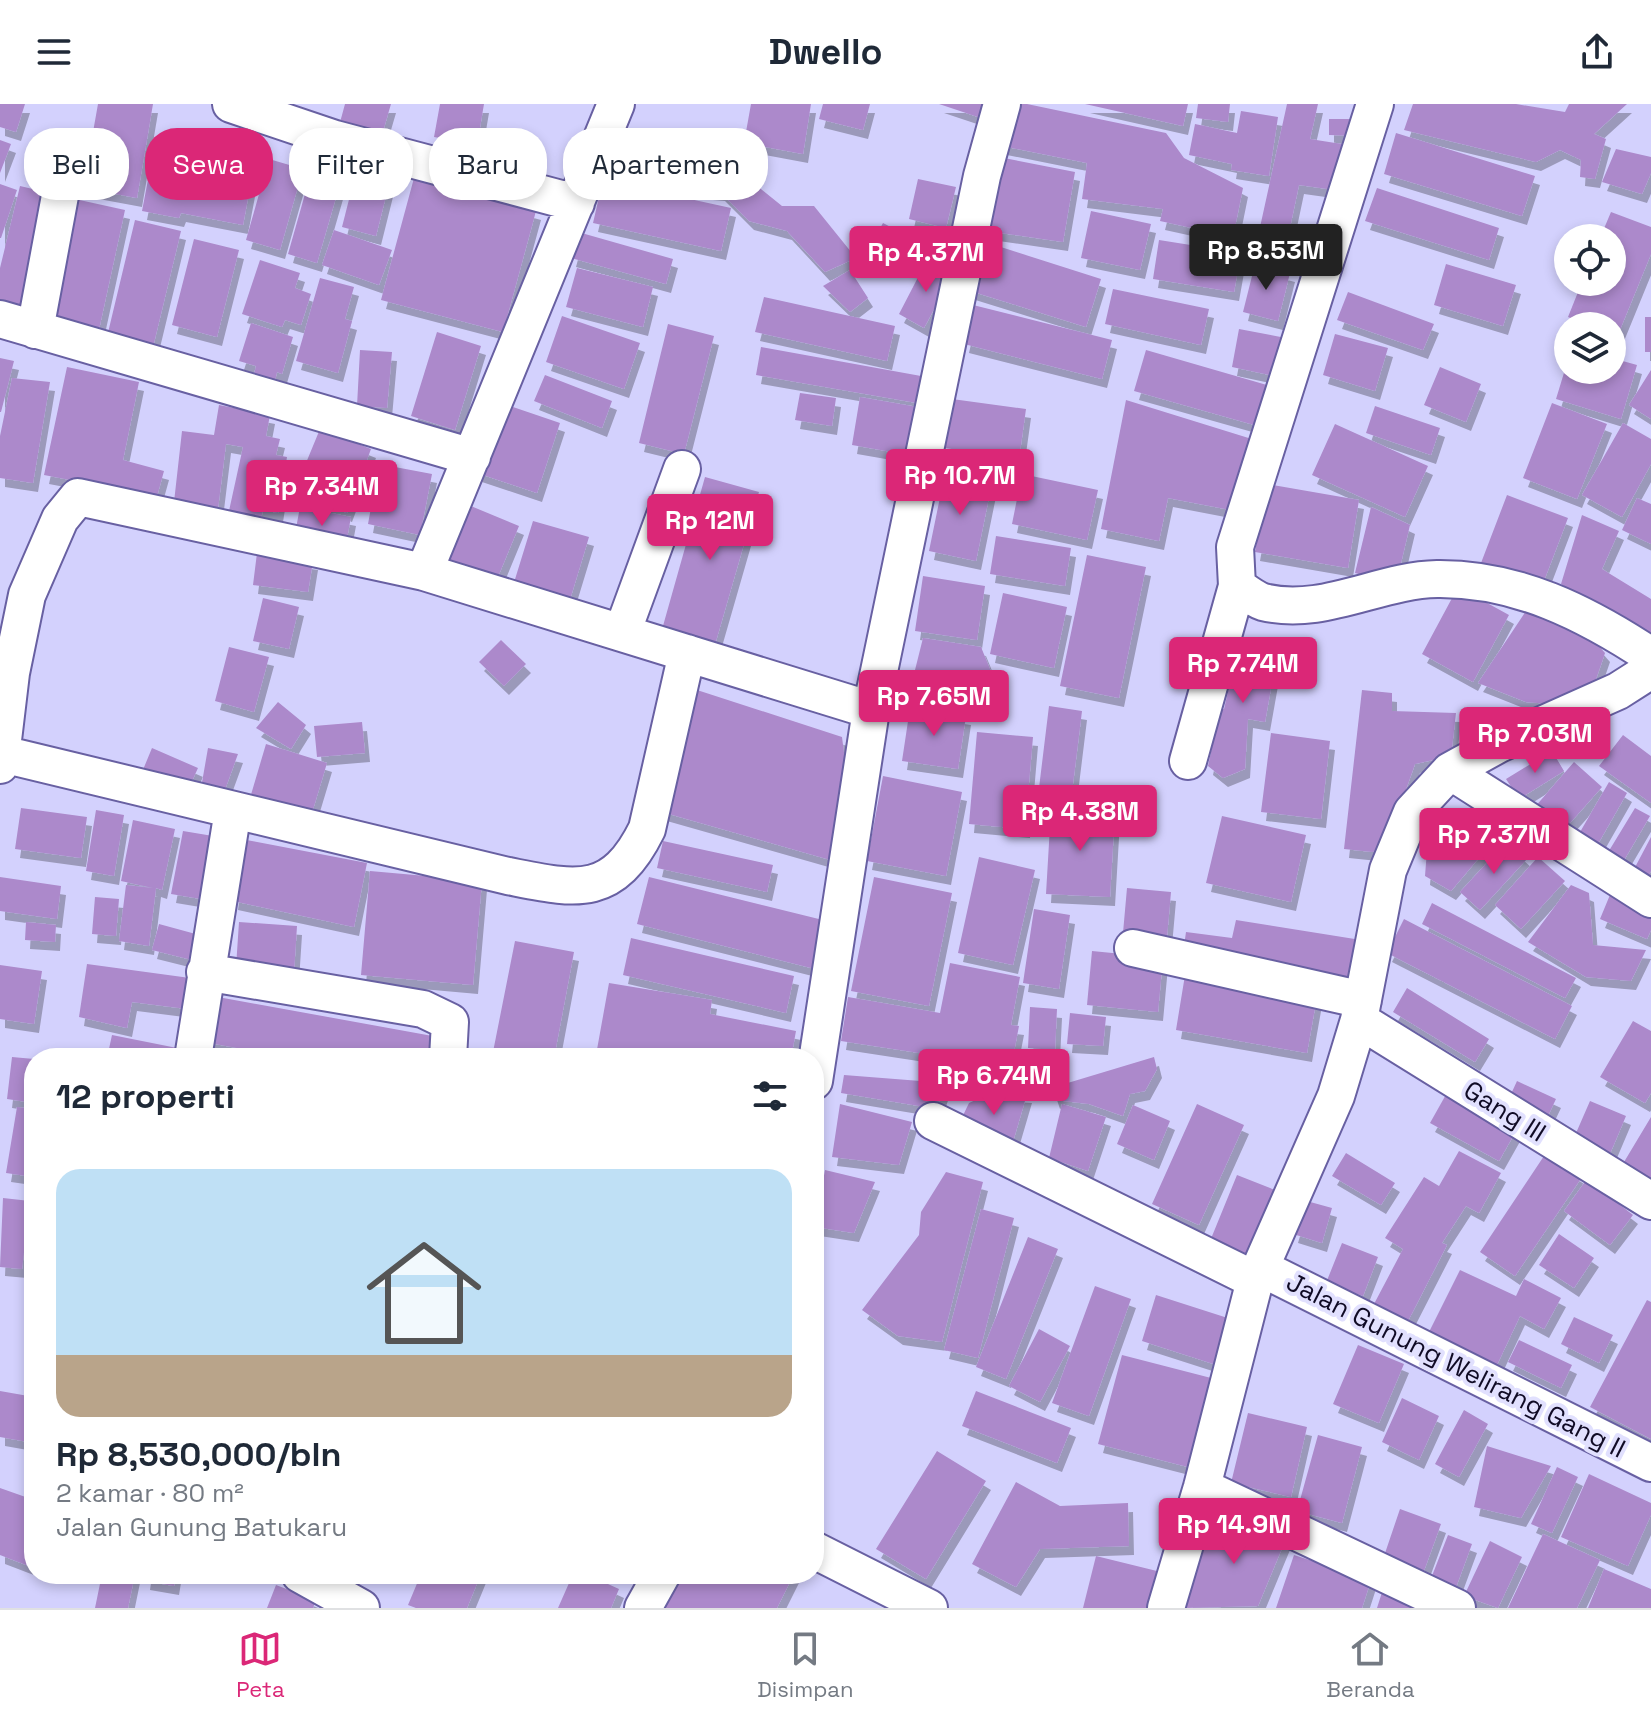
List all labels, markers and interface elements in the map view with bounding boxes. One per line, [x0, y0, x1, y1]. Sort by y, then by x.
text: Dwello [768, 29, 883, 75]
icon: menu [32, 30, 76, 74]
icon: share [1575, 30, 1619, 74]
chip: Beli [24, 128, 129, 200]
chip: Sewa [145, 128, 273, 200]
chip: Filter [289, 128, 413, 200]
chip: Baru [429, 128, 547, 200]
chip: Apartemen [563, 128, 768, 200]
pin: Rp 8.53M [1183, 224, 1349, 292]
map controls [1554, 224, 1626, 384]
button: locate [1554, 224, 1626, 296]
pin: Rp 4.37M [843, 226, 1009, 294]
text: Rp 8.53M [1207, 233, 1325, 267]
text: Rp 4.37M [867, 235, 985, 269]
button: layers [1554, 312, 1626, 384]
pin: Rp 10.7M [877, 449, 1043, 517]
text: Rp 10.7M [904, 458, 1016, 492]
pin: Rp 7.34M [239, 460, 405, 528]
text: Rp 7.34M [264, 469, 380, 503]
pin: Rp 12M [645, 494, 775, 562]
text: Rp 12M [665, 503, 755, 537]
pin: Rp 7.74M [1160, 637, 1326, 705]
text: Rp 7.74M [1187, 646, 1299, 680]
pin: Rp 7.65M [851, 670, 1017, 738]
text: Rp 7.65M [877, 679, 991, 713]
pin: Rp 7.03M [1452, 707, 1618, 775]
text: Rp 7.03M [1477, 716, 1593, 750]
pin: Rp 4.38M [997, 785, 1163, 853]
text: Rp 4.38M [1021, 794, 1139, 828]
pin: Rp 7.37M [1411, 808, 1577, 876]
text: Rp 7.37M [1437, 817, 1551, 851]
pin: Rp 6.74M [911, 1049, 1077, 1117]
text: Rp 6.74M [936, 1058, 1052, 1092]
street label: Gang III [1458, 1073, 1552, 1149]
icon: filters [748, 1074, 792, 1118]
text: 12 properti [56, 1075, 235, 1118]
icon: home [352, 1221, 496, 1365]
street label: Jalan Gunung Welirang Gang II [1281, 1265, 1631, 1465]
text: Rp 8,530,000/bln [56, 1433, 341, 1476]
text: 2 kamar · 80 m² [56, 1476, 244, 1510]
pin: Rp 14.9M [1151, 1498, 1317, 1566]
text: Rp 14.9M [1177, 1507, 1291, 1541]
text: Jalan Gunung Batukaru [56, 1510, 347, 1544]
tab: Peta [236, 1627, 285, 1703]
tab: Disimpan [757, 1627, 853, 1703]
tab: Beranda [1326, 1627, 1415, 1703]

